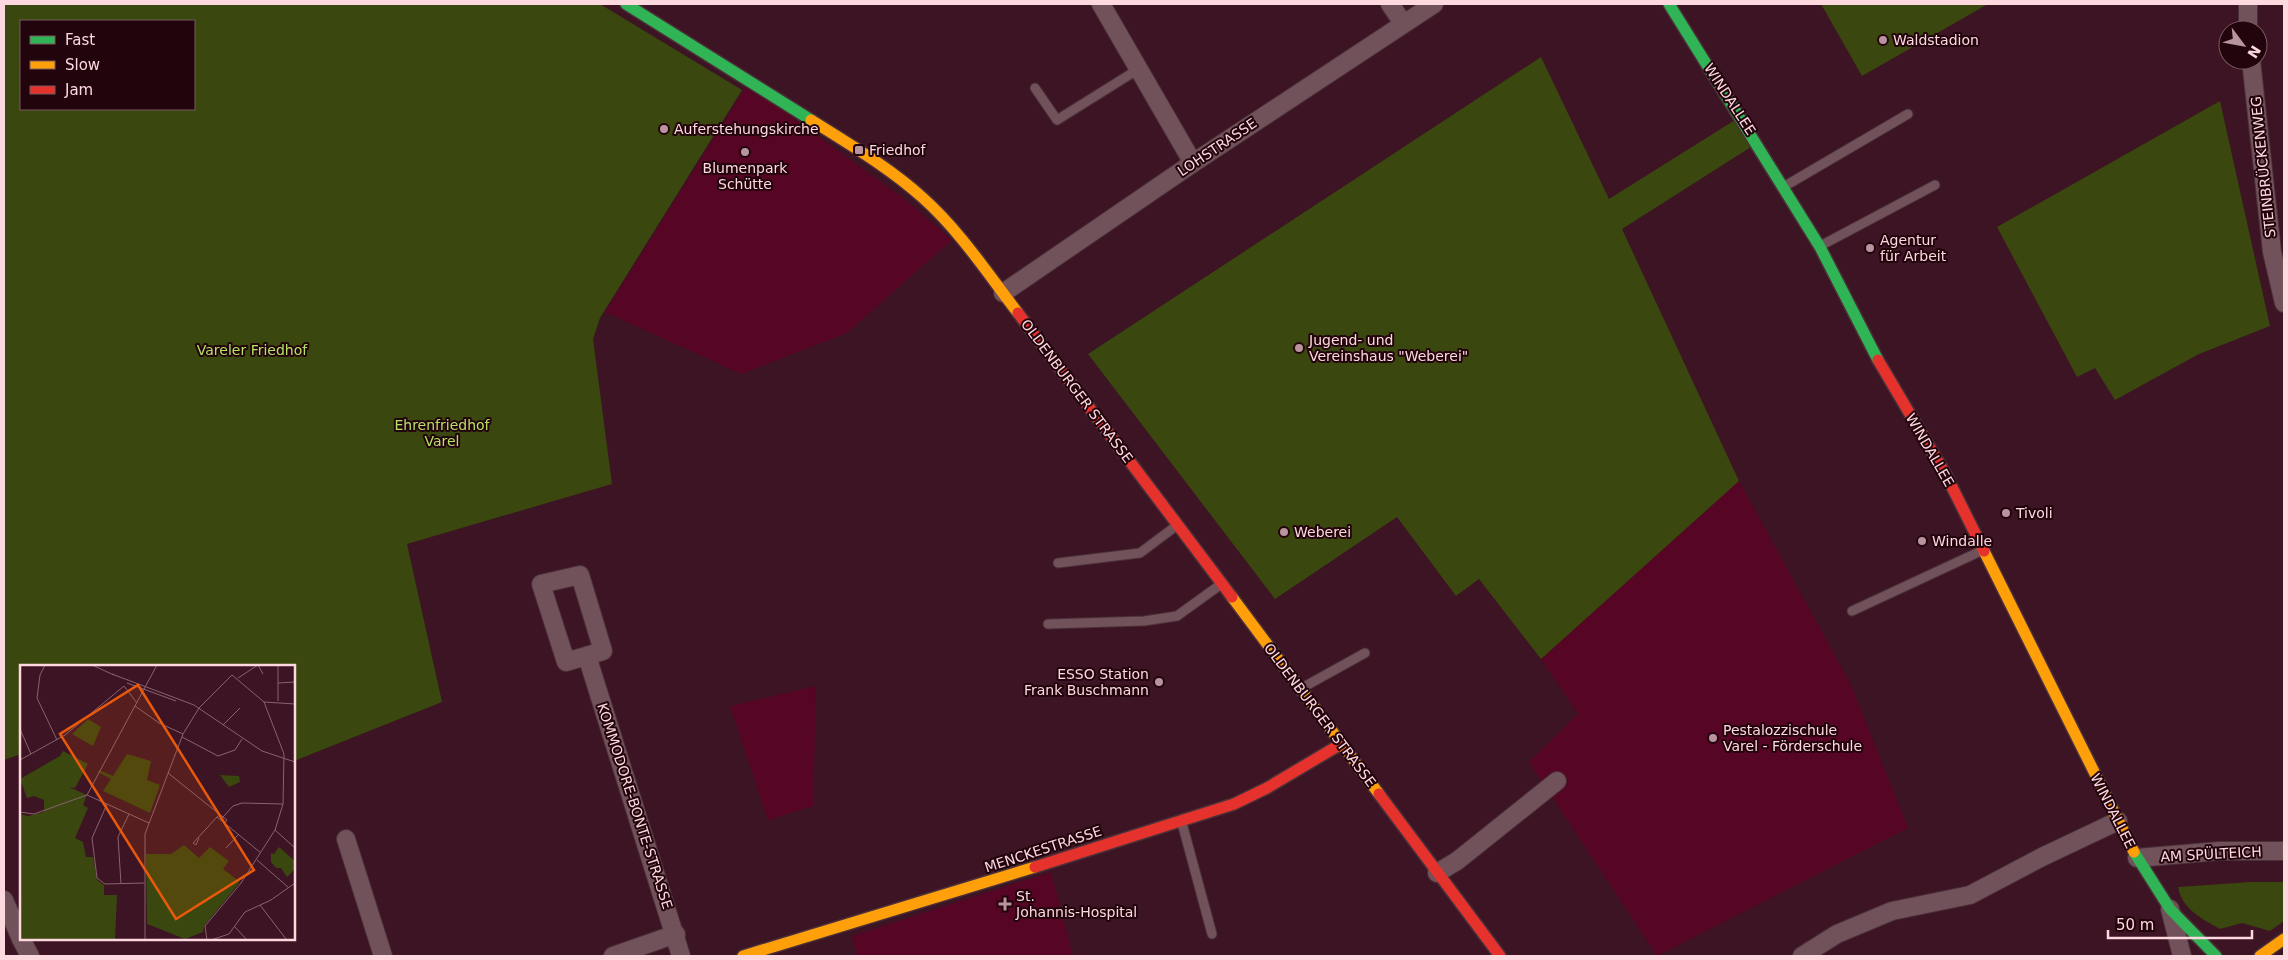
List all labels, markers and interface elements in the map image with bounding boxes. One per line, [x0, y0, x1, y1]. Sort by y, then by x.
legend [20, 20, 195, 110]
north arrow [2218, 20, 2268, 70]
text: Fast [65, 31, 95, 49]
place label: Waldstadion [1893, 32, 1979, 48]
marker: Waldstadion [1877, 34, 1889, 46]
text: N [2244, 43, 2264, 61]
text: Slow [65, 56, 100, 74]
street label: WINDALLEE [1701, 60, 1759, 138]
text: Jam [64, 81, 93, 99]
street label: STEINBRÜCKENWEG [2247, 95, 2278, 239]
street label: LOHSTRASSE [1175, 115, 1259, 179]
place label: Auferstehungskirche [674, 121, 819, 137]
marker: Auferstehungskirche [658, 123, 670, 135]
place label: Friedhof [869, 142, 927, 158]
marker: Friedhof [853, 144, 865, 156]
marker: Blumenpark Schütte [739, 146, 751, 158]
place label: Blumenpark Schütte [703, 160, 788, 192]
place label: Agentur für Arbeit [1880, 232, 1947, 264]
marker: Agentur für Arbeit [1864, 242, 1876, 254]
street label: OLDENBURGER STRASSE [1018, 316, 1136, 466]
place label: Jugend- und Vereinshaus "Weberei" [1308, 332, 1468, 364]
park label: Vareler Friedhof [197, 342, 308, 358]
marker: Jugend- und Vereinshaus "Weberei" [1293, 342, 1305, 354]
street label: WINDALLEE [1903, 411, 1957, 489]
park label: Ehrenfriedhof Varel [394, 417, 491, 449]
place label: Tivoli [2015, 505, 2053, 521]
marker: Tivoli [2000, 507, 2012, 519]
place label: Weberei [1294, 524, 1351, 540]
marker: Weberei [1278, 526, 1290, 538]
place label: Windalle [1932, 533, 1992, 549]
marker: Windalle [1916, 535, 1928, 547]
street label: OLDENBURGER STRASSE [1261, 640, 1379, 790]
inset map [20, 665, 295, 940]
place label: ESSO Station Frank Buschmann [1024, 666, 1149, 698]
marker: ESSO Station Frank Buschmann [1153, 676, 1165, 688]
street label: KOMMODORE-BONTE-STRASSE [594, 701, 676, 911]
place label: Pestalozzischule Varel - Förderschule [1723, 722, 1862, 754]
marker: Pestalozzischule Varel - Förderschule [1707, 732, 1719, 744]
street label: WINDALLEE [2087, 771, 2139, 851]
street label: MENCKESTRASSE [983, 823, 1103, 875]
street label: AM SPÜLTEICH [2160, 842, 2262, 865]
place label: St. Johannis-Hospital [1015, 888, 1137, 920]
marker: St. Johannis-Hospital [998, 897, 1012, 911]
scale bar [2108, 908, 2252, 940]
text: 50 m [2116, 916, 2154, 934]

